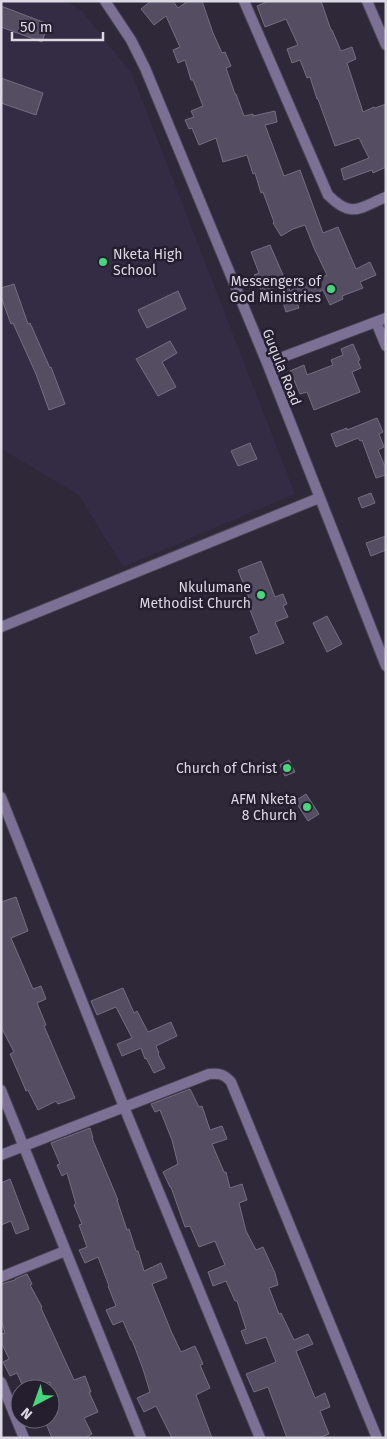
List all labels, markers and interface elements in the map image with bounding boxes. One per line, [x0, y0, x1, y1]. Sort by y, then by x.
scale bar [12, 10, 104, 42]
text: 50 m [20, 18, 53, 36]
place label: Nketa High School [113, 246, 182, 279]
marker: Nketa High School [97, 256, 109, 268]
place label: Messengers of God Ministries [230, 273, 322, 306]
marker: Messengers of God Ministries [325, 283, 337, 295]
street label: Guqula Road [258, 326, 305, 408]
place label: Nkulumane Methodist Church [139, 579, 251, 612]
marker: Nkulumane Methodist Church [255, 589, 267, 601]
place label: Church of Christ [176, 760, 278, 777]
marker: Church of Christ [281, 762, 293, 774]
place label: AFM Nketa 8 Church [231, 791, 297, 824]
marker: AFM Nketa 8 Church [301, 801, 313, 813]
north arrow [10, 1379, 60, 1429]
text: N [18, 1404, 36, 1423]

